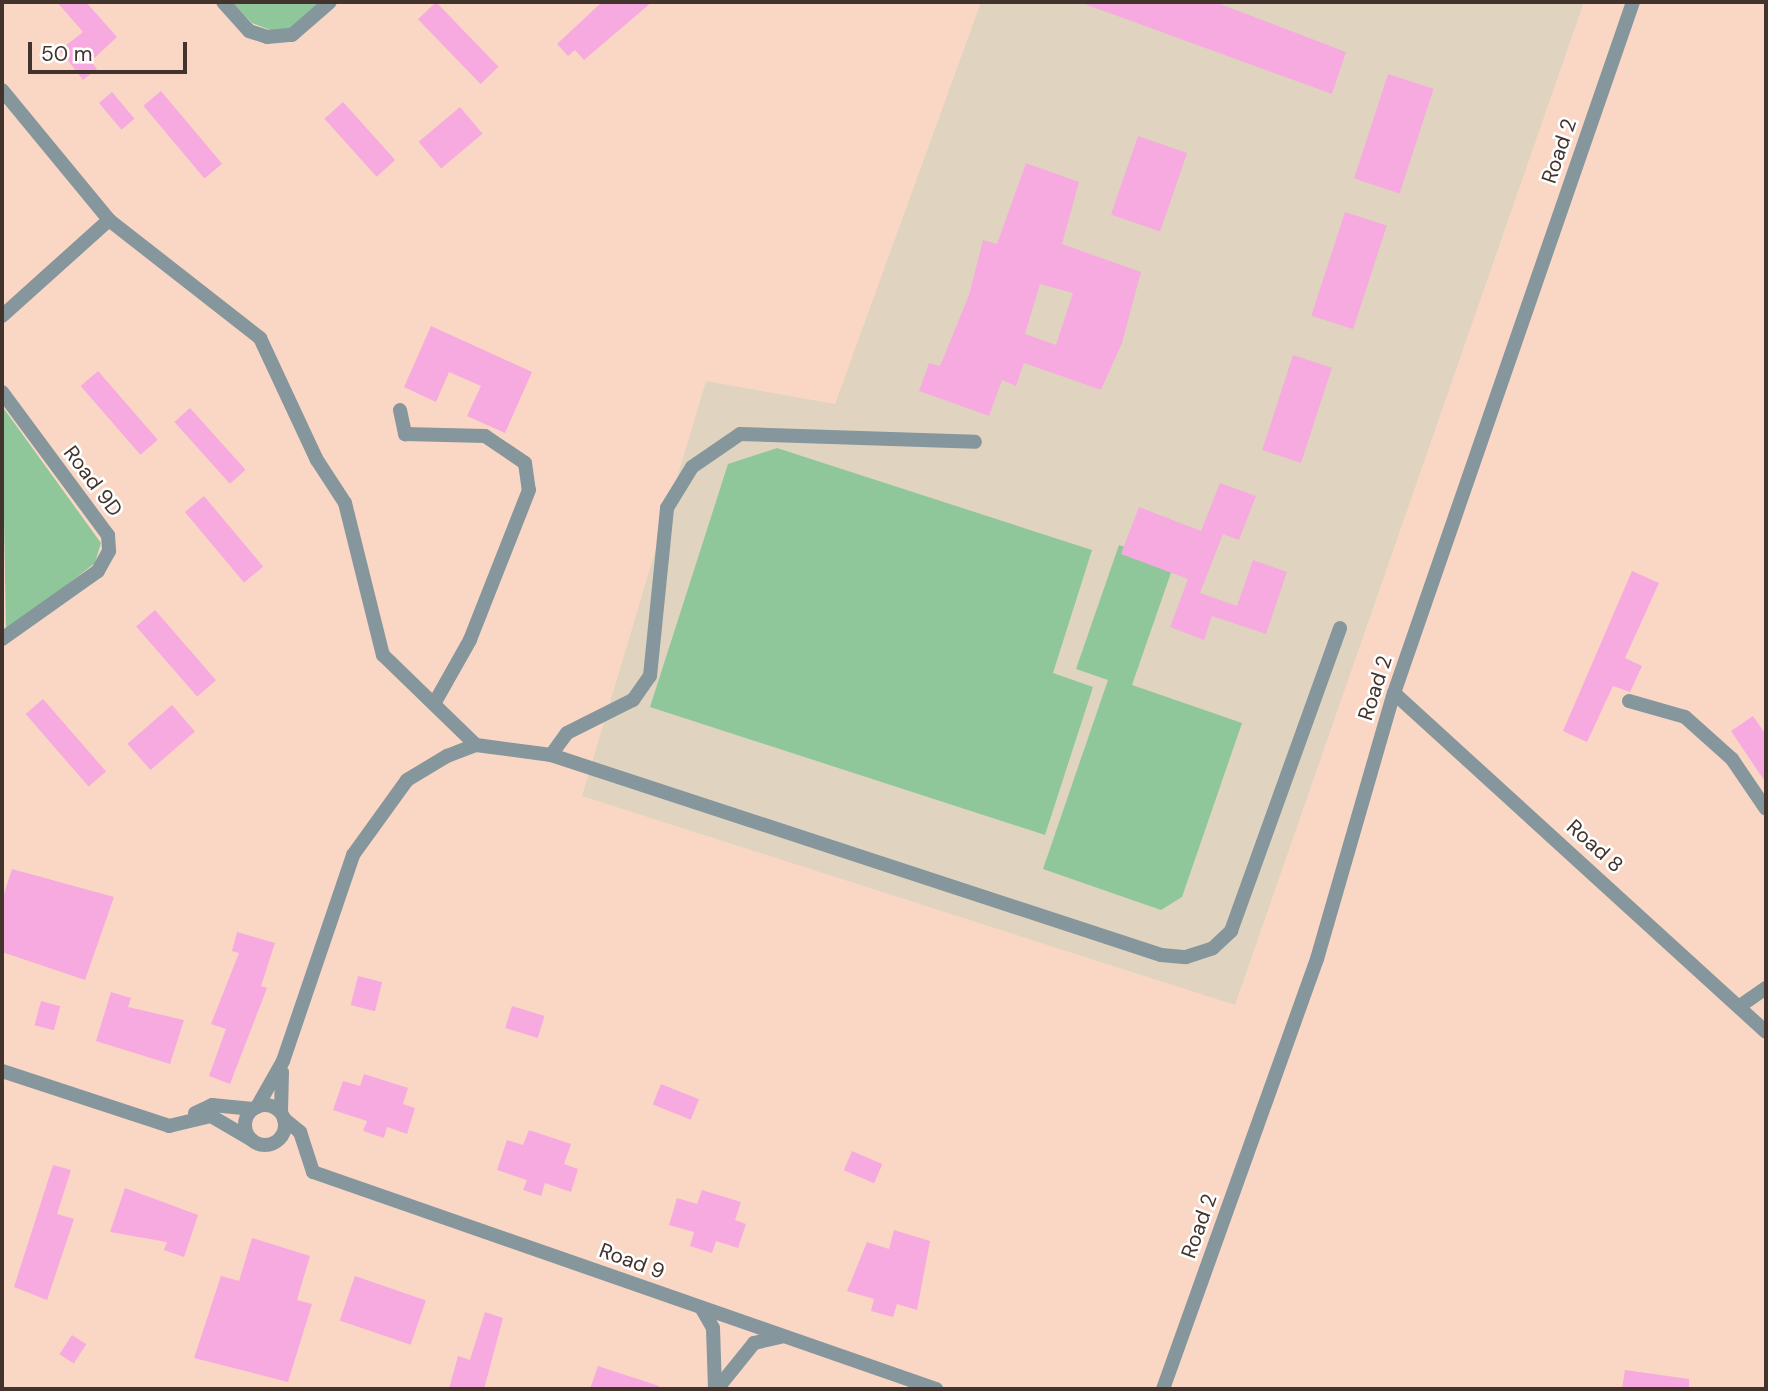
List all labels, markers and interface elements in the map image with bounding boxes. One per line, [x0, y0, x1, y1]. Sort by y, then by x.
scale bar [32, 28, 191, 72]
text: 50 m [41, 40, 92, 68]
street label: Road 2 [1536, 115, 1582, 187]
street label: Road 9D [58, 441, 128, 521]
street label: Road 2 [1353, 652, 1397, 724]
street label: Road 8 [1562, 814, 1628, 878]
street label: Road 2 [1176, 1190, 1222, 1262]
street label: Road 9 [596, 1238, 668, 1284]

